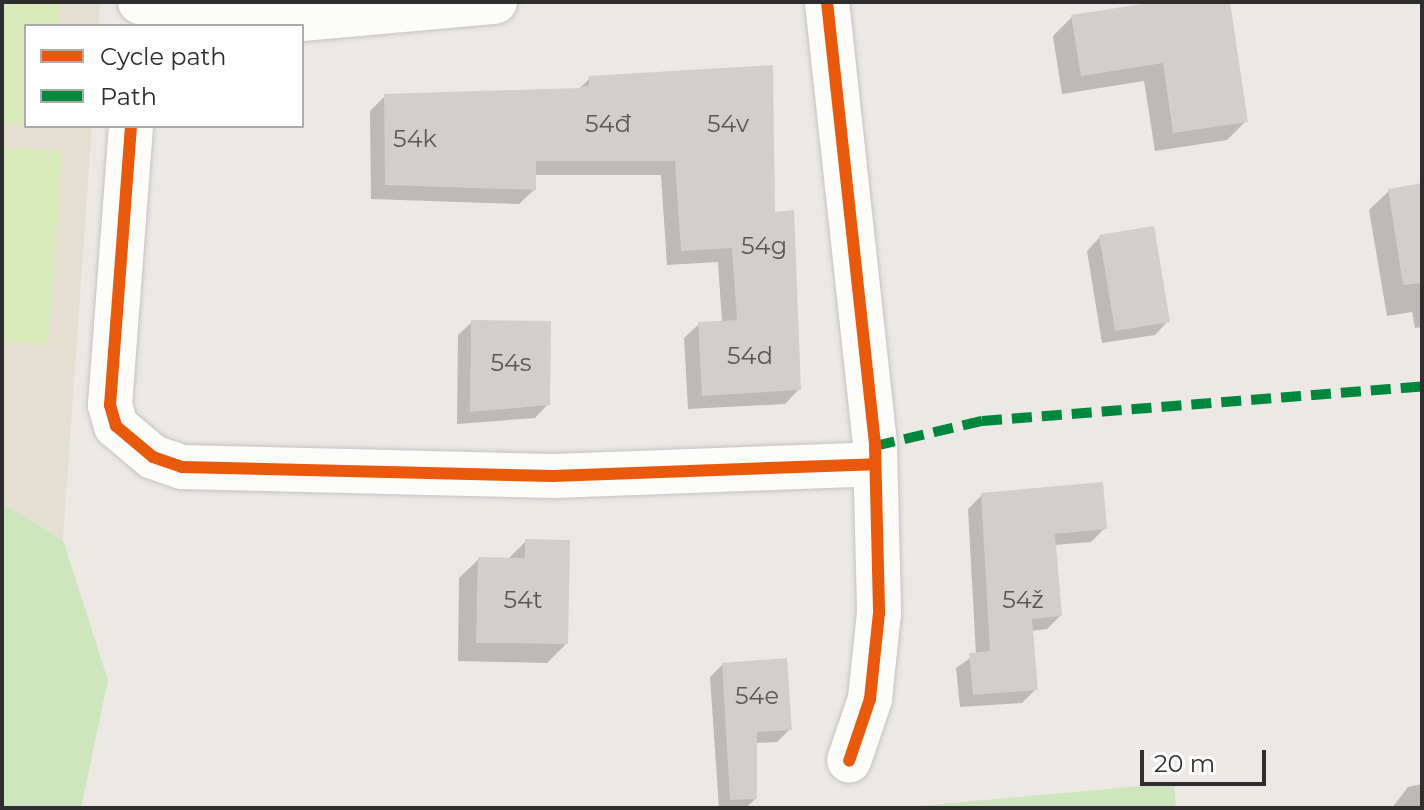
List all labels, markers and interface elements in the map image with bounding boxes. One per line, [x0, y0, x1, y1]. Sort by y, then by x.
legend [24, 24, 304, 128]
text: Cycle path [100, 42, 227, 71]
text: Path [100, 82, 157, 111]
house number: 54đ [585, 110, 631, 138]
house number: 54v [707, 110, 749, 138]
house number: 54k [393, 125, 437, 153]
house number: 54g [741, 232, 787, 260]
house number: 54d [727, 342, 773, 370]
house number: 54s [490, 349, 532, 377]
house number: 54t [503, 586, 543, 614]
house number: 54ž [1002, 586, 1044, 614]
house number: 54e [735, 682, 779, 710]
scale bar [1144, 734, 1270, 784]
text: 20 m [1154, 749, 1215, 778]

